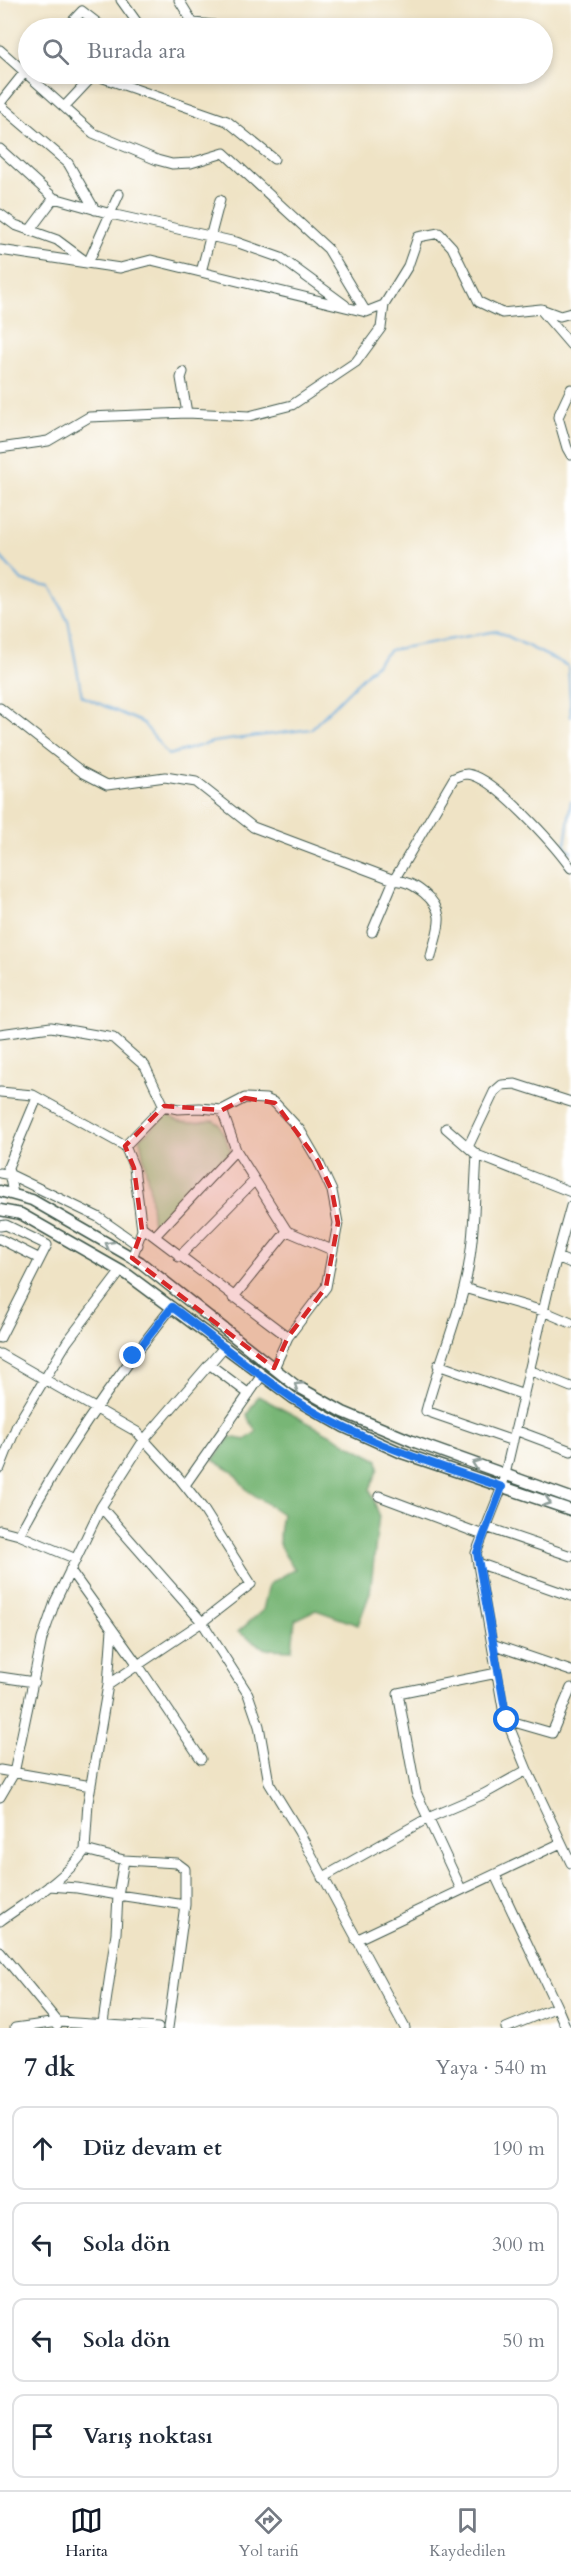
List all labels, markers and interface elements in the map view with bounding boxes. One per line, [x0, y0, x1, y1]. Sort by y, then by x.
search box [18, 18, 553, 84]
icon: search [39, 35, 72, 68]
text: Burada ara [87, 36, 186, 66]
one-way arrow [105, 1240, 115, 1252]
route end [119, 1342, 145, 1368]
one-way arrow [294, 1382, 304, 1394]
one-way arrow [472, 1458, 482, 1471]
one-way arrow [541, 1495, 552, 1507]
route start [493, 1706, 519, 1732]
text: 7 dk [24, 2050, 75, 2085]
text: Yaya · 540 m [435, 2054, 547, 2081]
icon: ahead [26, 2132, 59, 2165]
text: Düz devam et [83, 2133, 222, 2163]
text: 190 m [492, 2135, 545, 2162]
icon: left [26, 2228, 59, 2261]
text: Sola dön [83, 2229, 170, 2259]
text: 300 m [492, 2231, 545, 2258]
icon: left [26, 2324, 59, 2357]
text: Sola dön [83, 2325, 170, 2355]
text: 50 m [502, 2327, 545, 2354]
icon: arrive [26, 2420, 59, 2453]
text: Varış noktası [83, 2421, 213, 2451]
tab: Harita [65, 2504, 108, 2562]
tab: Yol tarifi [238, 2504, 299, 2562]
tab: Kaydedilen [429, 2504, 506, 2562]

